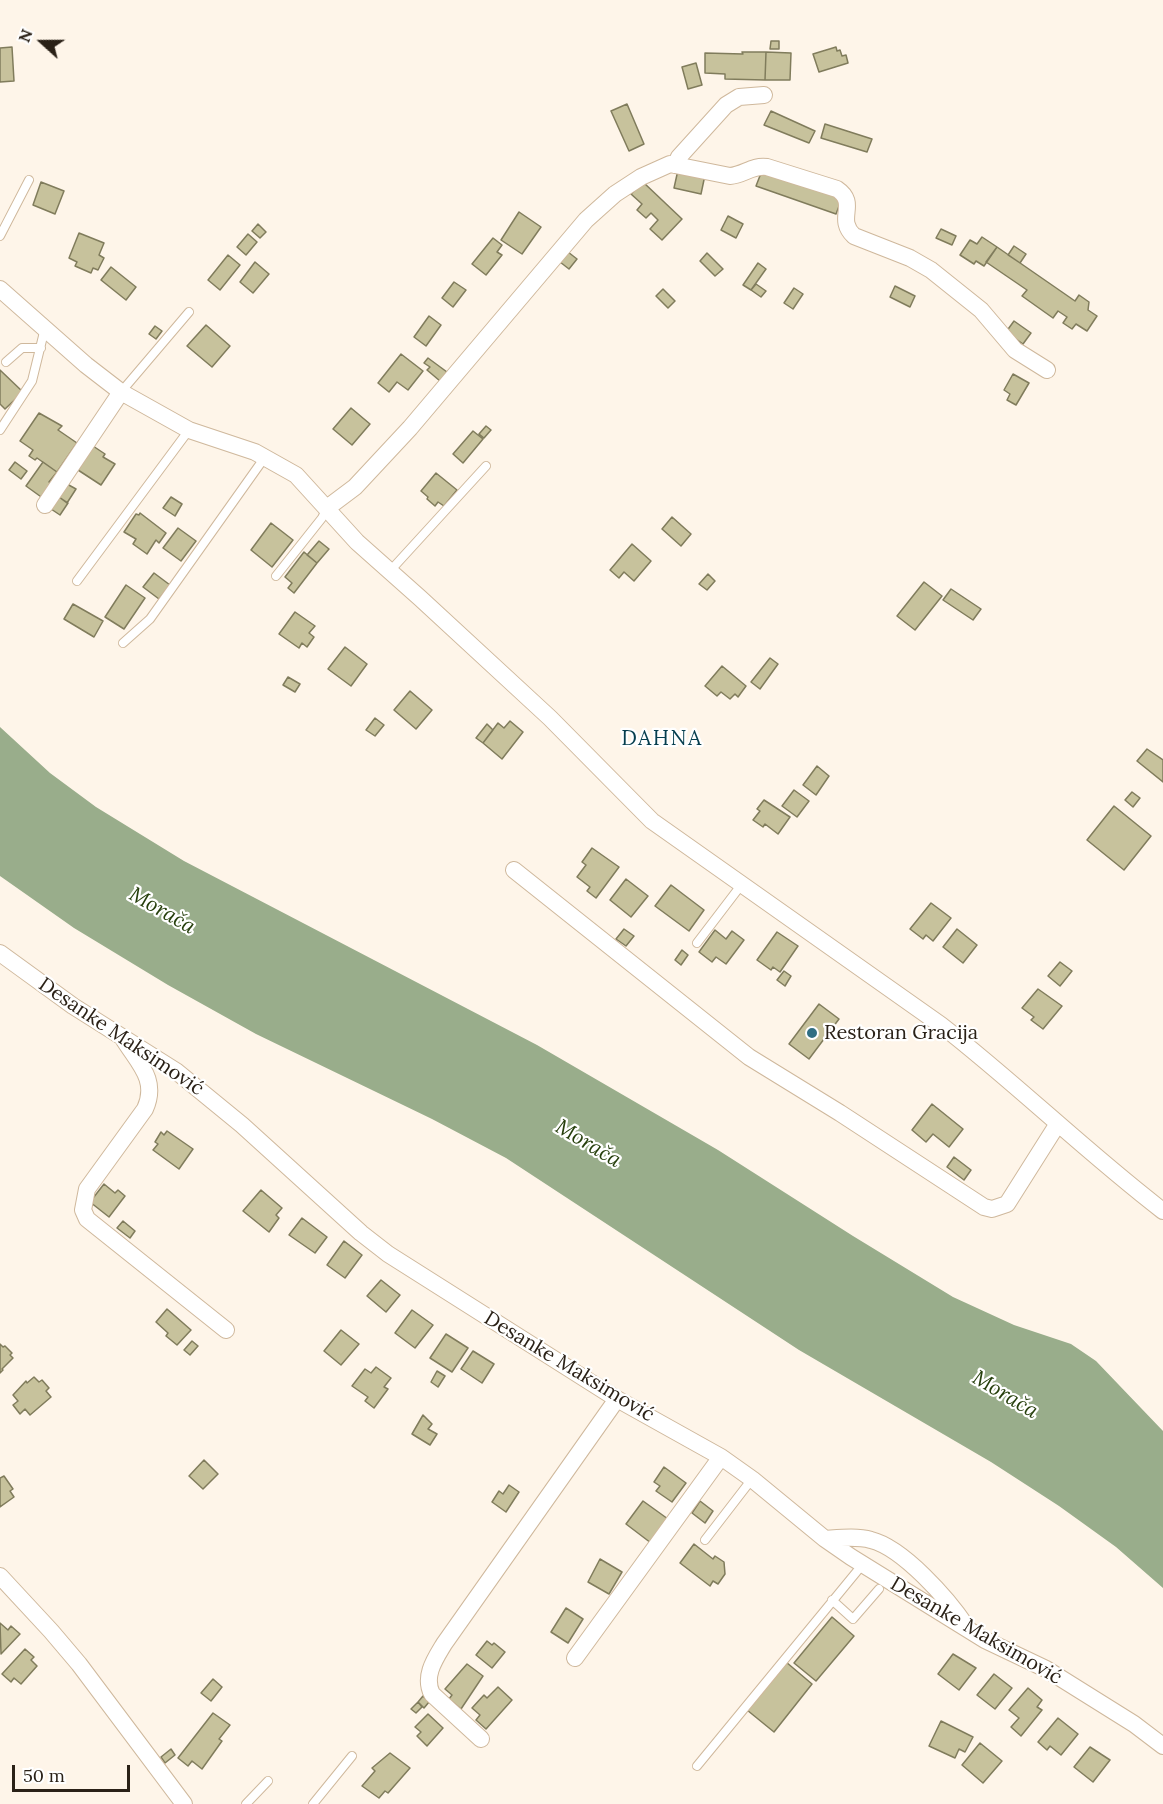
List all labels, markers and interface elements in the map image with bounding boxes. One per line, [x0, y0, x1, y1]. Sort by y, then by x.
north arrow [12, 12, 72, 72]
text: N [14, 26, 37, 45]
district label: DAHNA [621, 726, 703, 752]
water label: Morača [124, 882, 200, 940]
street label: Desanke Maksimović [34, 973, 208, 1101]
place label: Restoran Gracija [824, 1021, 978, 1045]
marker: Restoran Gracija [805, 1026, 819, 1040]
water label: Morača [551, 1115, 625, 1173]
street label: Desanke Maksimović [480, 1307, 658, 1427]
water label: Morača [968, 1366, 1042, 1424]
street label: Desanke Maksimović [886, 1572, 1066, 1690]
scale bar [15, 1753, 134, 1791]
text: 50 m [23, 1764, 65, 1787]

